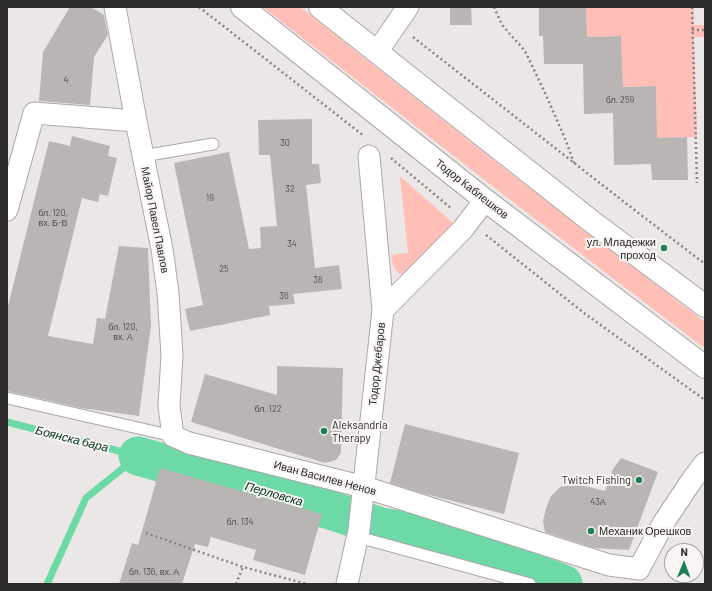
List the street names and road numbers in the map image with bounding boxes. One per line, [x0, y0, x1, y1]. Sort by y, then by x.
street label: Тодор Каблешков [433, 156, 511, 222]
street label: Майор Павел Павлов [138, 166, 172, 274]
street label: Тодор Джебаров [366, 322, 388, 406]
street label: Иван Василев Ненов [272, 458, 378, 498]

